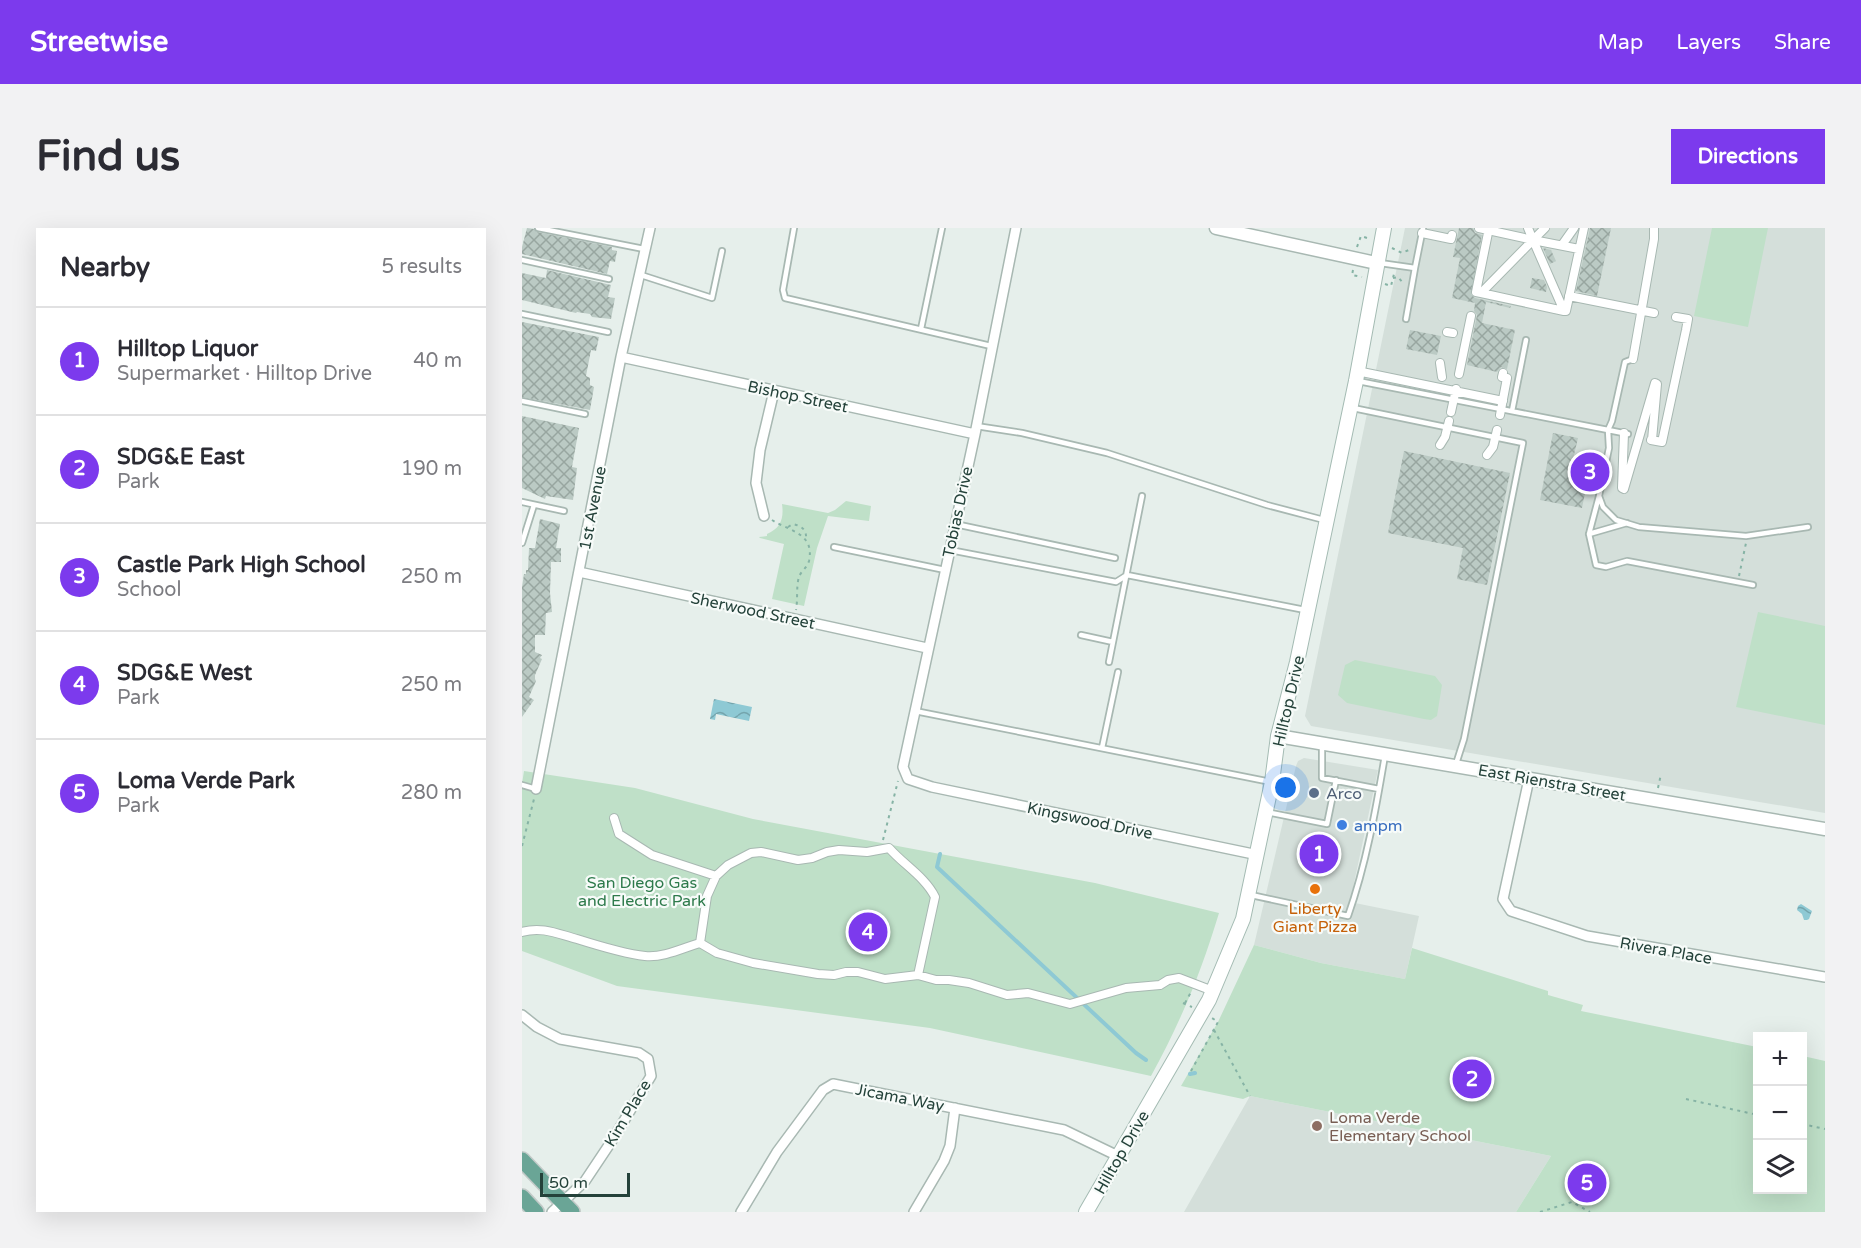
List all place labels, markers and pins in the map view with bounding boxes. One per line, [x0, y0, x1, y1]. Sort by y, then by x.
pin: 3 [1570, 450, 1610, 494]
place label: Arco [1326, 784, 1362, 804]
marker: Arco [1307, 786, 1321, 800]
place label: ampm [1354, 816, 1402, 836]
marker: ampm [1335, 818, 1349, 832]
pin: 1 [1300, 832, 1338, 876]
marker: Liberty Giant Pizza [1308, 882, 1322, 896]
place label: Liberty Giant Pizza [1273, 899, 1357, 937]
pin: 4 [848, 910, 888, 954]
pin: 2 [1452, 1056, 1492, 1102]
place label: Loma Verde Elementary School [1329, 1108, 1471, 1146]
marker: Loma Verde Elementary School [1310, 1119, 1324, 1133]
pin: 5 [1568, 1160, 1606, 1206]

